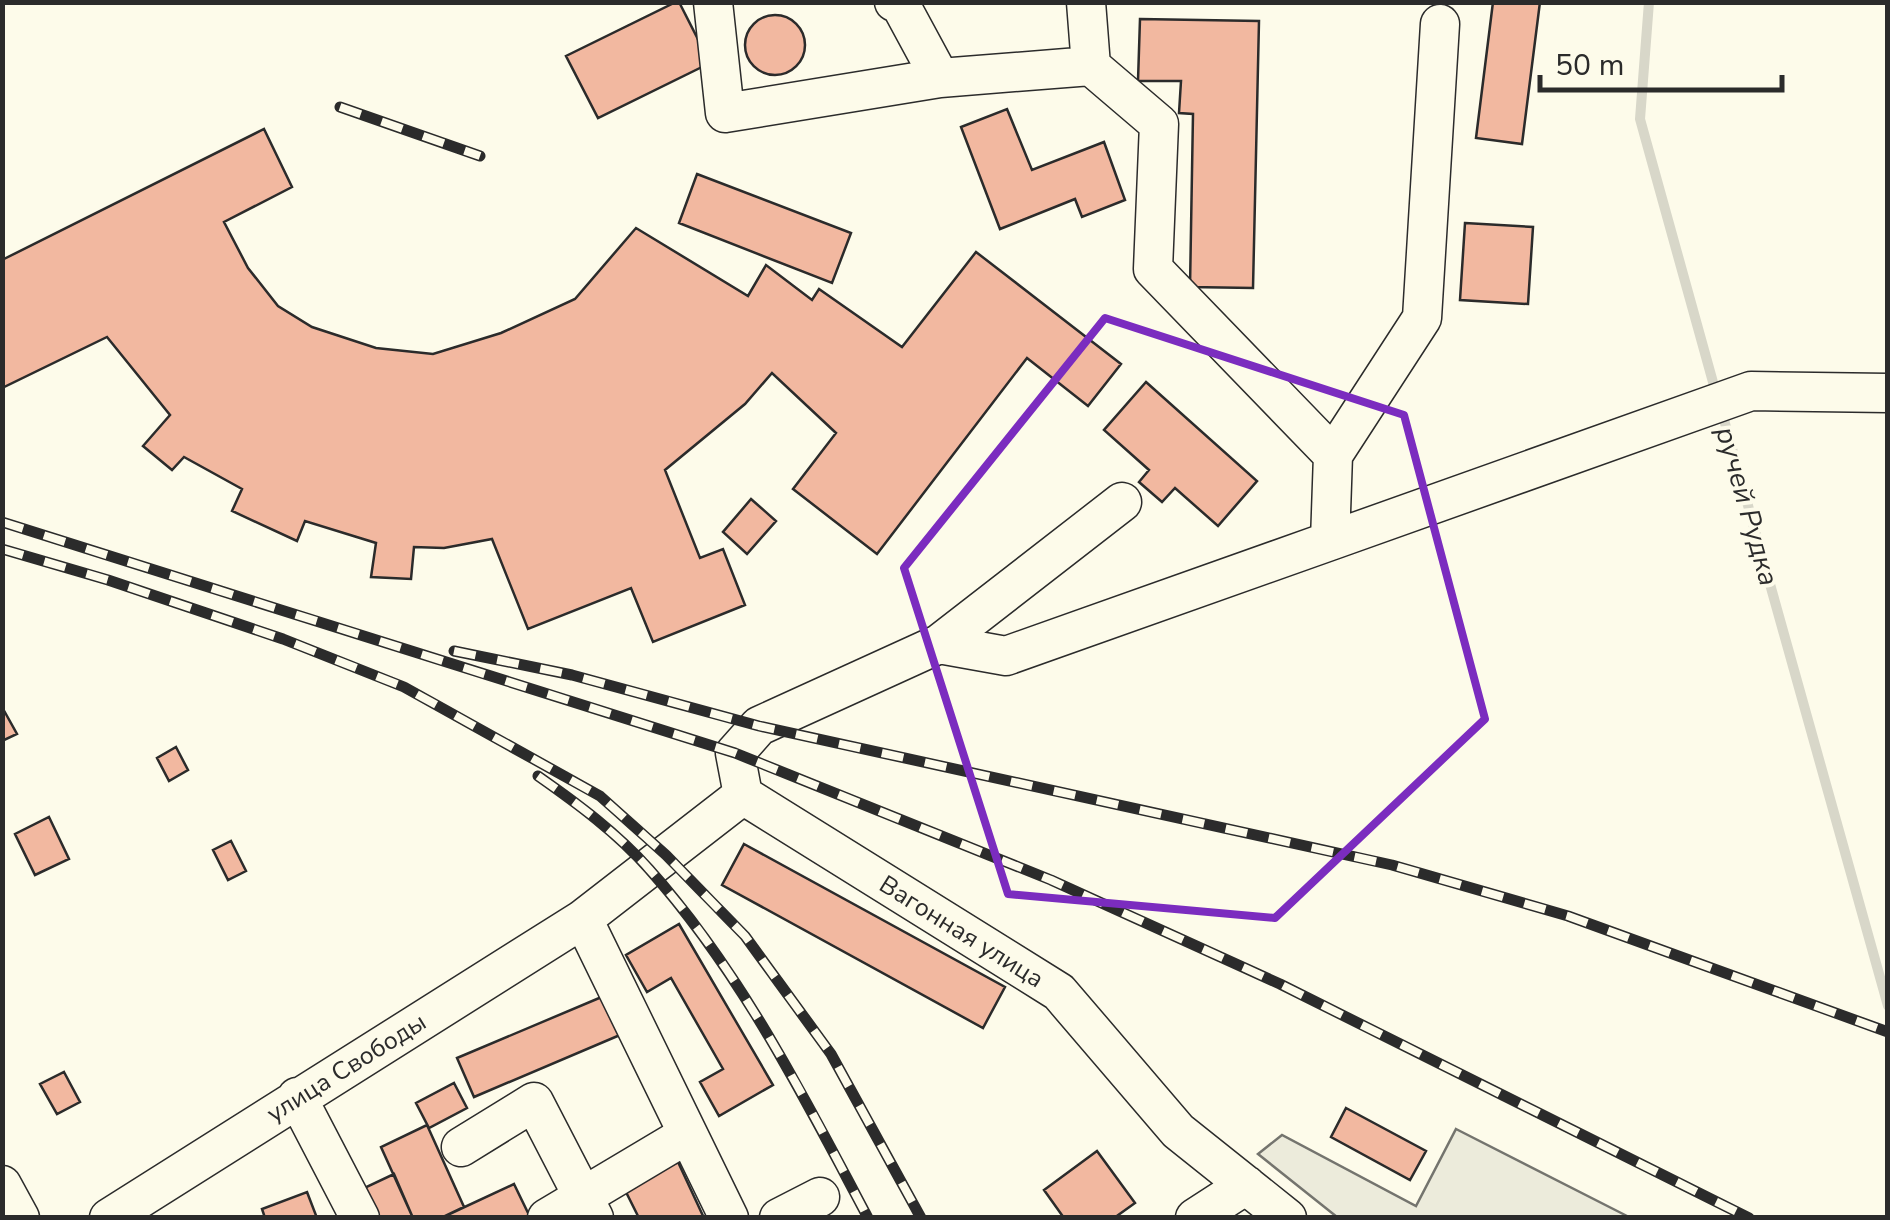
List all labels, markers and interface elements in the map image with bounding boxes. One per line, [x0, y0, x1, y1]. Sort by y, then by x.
scale bar [1540, 30, 1782, 92]
text: 50 m [1555, 45, 1624, 86]
water label: ручей Рудка [1706, 422, 1788, 590]
street label: Вагонная улица [873, 868, 1050, 996]
street label: улица Свободы [260, 1005, 433, 1131]

